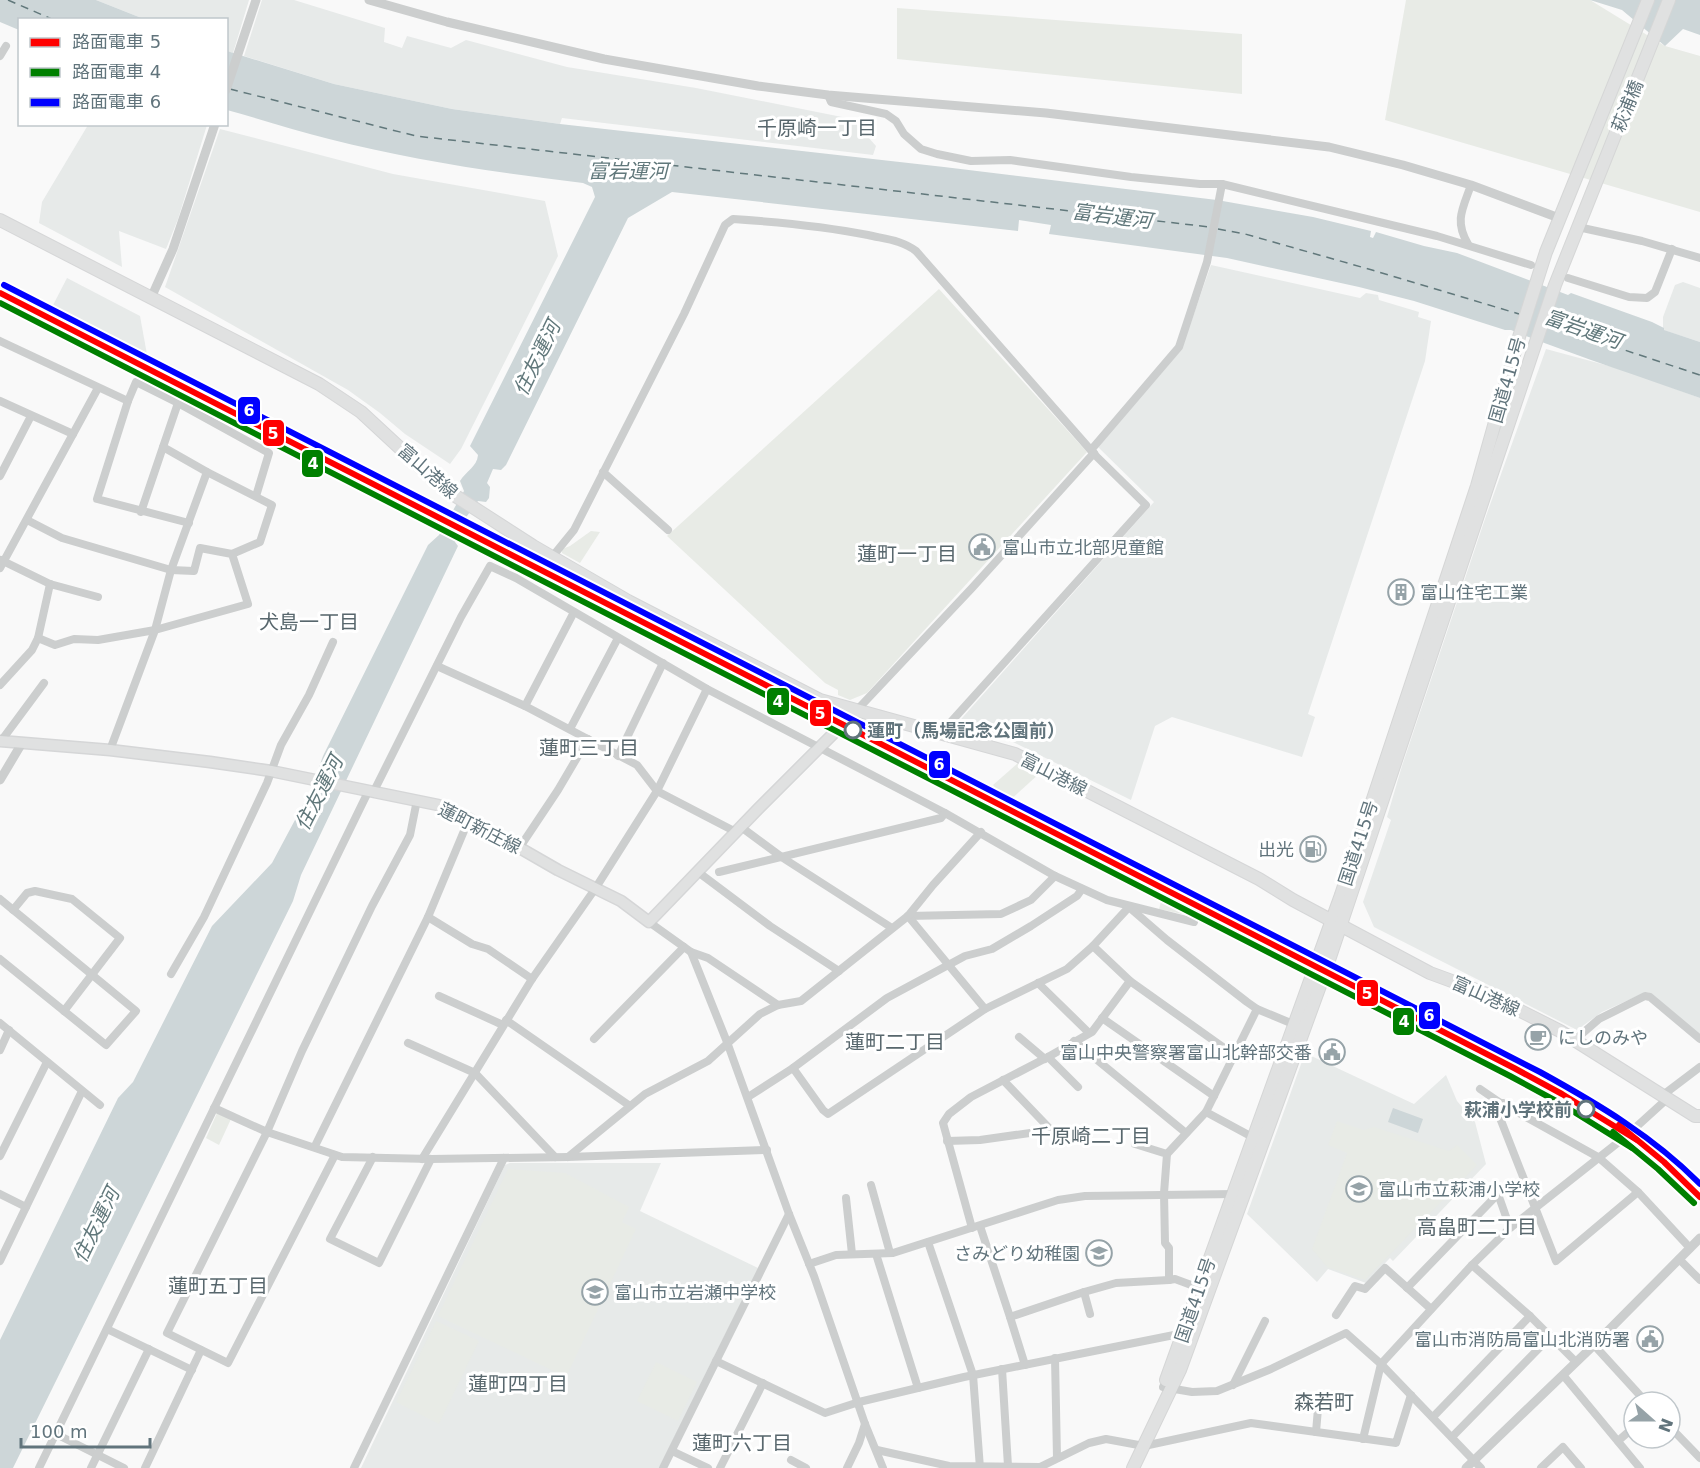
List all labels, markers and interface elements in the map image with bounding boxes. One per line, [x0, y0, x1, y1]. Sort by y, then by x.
legend [18, 18, 228, 126]
text: 路面電車 5 [72, 31, 161, 52]
text: 路面電車 4 [72, 61, 161, 82]
street label: 萩浦橋 [1607, 77, 1647, 135]
text: 路面電車 6 [72, 91, 161, 112]
district label: 千原崎一丁目 [757, 116, 877, 140]
water label: 富岩運河 [588, 159, 672, 183]
water label: 富岩運河 [1071, 199, 1157, 233]
water label: 富岩運河 [1541, 305, 1629, 355]
water label: 住友運河 [509, 313, 567, 399]
street label: 国道415号 [1485, 335, 1529, 425]
line badge: 6 [237, 396, 261, 425]
text: 6 [243, 401, 255, 420]
line badge: 5 [262, 419, 285, 447]
text: 5 [267, 424, 279, 443]
street label: 富山港線 [394, 439, 462, 503]
line badge: 4 [301, 449, 324, 478]
text: 4 [307, 454, 319, 473]
public building icon: 富山市立北部児童館 [967, 532, 997, 562]
place label: 富山市立北部児童館 [1002, 537, 1164, 558]
district label: 蓮町一丁目 [857, 542, 957, 566]
building icon: 富山住宅工業 [1386, 577, 1416, 607]
place label: 富山住宅工業 [1420, 582, 1528, 603]
district label: 犬島一丁目 [259, 610, 359, 634]
line badge: 4 [766, 687, 790, 716]
text: 4 [772, 692, 784, 711]
line badge: 5 [809, 699, 832, 727]
text: 5 [814, 704, 826, 723]
place label: 蓮町（馬場記念公園前） [867, 720, 1065, 741]
marker: 蓮町（馬場記念公園前） [844, 721, 862, 739]
district label: 蓮町三丁目 [539, 736, 639, 760]
water label: 住友運河 [290, 748, 350, 834]
street label: 富山港線 [1017, 748, 1091, 800]
line badge: 6 [928, 750, 951, 779]
text: 6 [933, 755, 945, 774]
street label: 蓮町新庄線 [435, 798, 525, 858]
street label: 国道415号 [1334, 798, 1382, 888]
fuel station icon: 出光 [1298, 834, 1328, 864]
place label: 出光 [1258, 839, 1294, 860]
street label: 富山港線 [1449, 972, 1523, 1020]
line badge: 5 [1356, 979, 1379, 1007]
text: 5 [1361, 984, 1373, 1003]
line badge: 6 [1418, 1001, 1441, 1030]
text: 6 [1423, 1006, 1435, 1025]
line badge: 4 [1392, 1007, 1415, 1036]
text: 4 [1398, 1012, 1410, 1031]
cafe icon: にしのみや [1523, 1022, 1553, 1052]
place label: にしのみや [1558, 1027, 1648, 1048]
district label: 蓮町二丁目 [845, 1030, 945, 1054]
public building icon: 富山中央警察署富山北幹部交番 [1317, 1037, 1347, 1067]
place label: 富山中央警察署富山北幹部交番 [1060, 1042, 1312, 1063]
place label: 萩浦小学校前 [1464, 1099, 1572, 1120]
marker: 萩浦小学校前 [1577, 1100, 1595, 1118]
district label: 千原崎二丁目 [1031, 1124, 1151, 1148]
school or university icon: 富山市立萩浦小学校 [1344, 1174, 1374, 1204]
place label: 富山市立萩浦小学校 [1378, 1179, 1540, 1200]
water label: 住友運河 [68, 1180, 126, 1266]
district label: 高畠町二丁目 [1417, 1215, 1537, 1239]
school or university icon: さみどり幼稚園 [1084, 1238, 1114, 1268]
place label: さみどり幼稚園 [954, 1243, 1080, 1264]
street label: 国道415号 [1171, 1255, 1219, 1345]
district label: 蓮町五丁目 [168, 1274, 268, 1298]
school or university icon: 富山市立岩瀬中学校 [580, 1277, 610, 1307]
place label: 富山市立岩瀬中学校 [614, 1282, 776, 1303]
public building icon: 富山市消防局富山北消防署 [1635, 1324, 1665, 1354]
place label: 富山市消防局富山北消防署 [1414, 1329, 1630, 1350]
district label: 蓮町四丁目 [468, 1372, 568, 1396]
district label: 森若町 [1294, 1390, 1354, 1414]
north arrow [1622, 1390, 1682, 1450]
scale bar [21, 1411, 150, 1449]
text: N [1654, 1416, 1677, 1435]
text: 100 m [30, 1421, 88, 1442]
district label: 蓮町六丁目 [692, 1431, 792, 1455]

